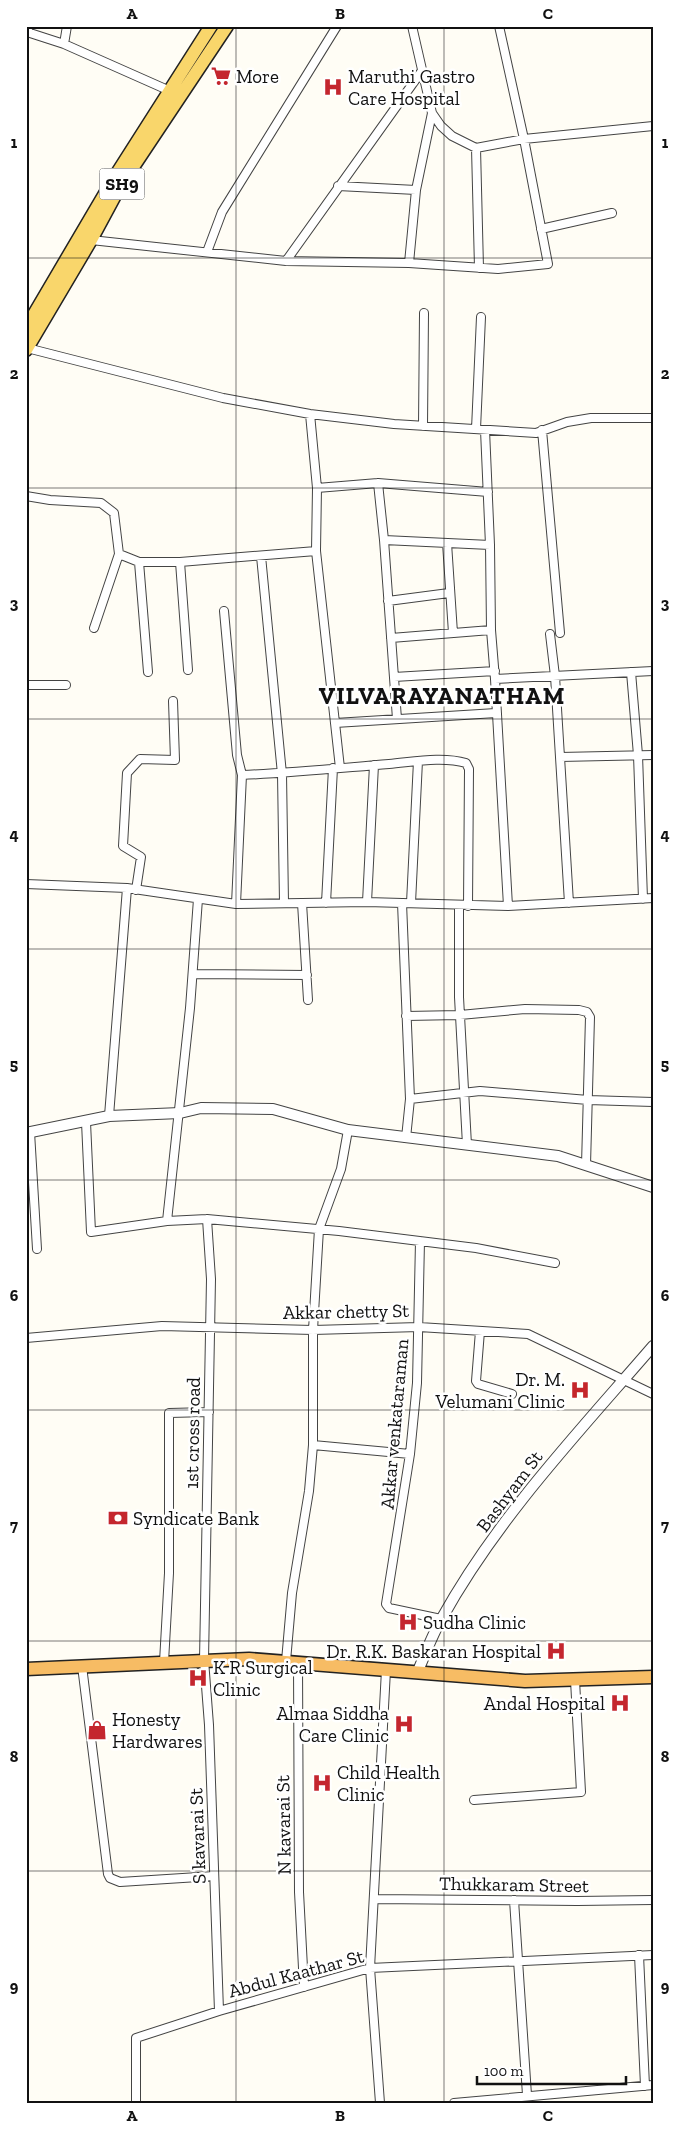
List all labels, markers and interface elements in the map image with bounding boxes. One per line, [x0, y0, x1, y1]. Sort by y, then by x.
text: A [127, 4, 138, 23]
text: B [335, 4, 345, 23]
text: C [543, 4, 553, 23]
supermarket icon: More [210, 65, 232, 87]
place label: More [236, 65, 279, 88]
place label: Maruthi Gastro Care Hospital [348, 65, 475, 110]
hospital icon: Maruthi Gastro Care Hospital [322, 76, 344, 98]
text: 1 [11, 133, 18, 152]
text: 1 [662, 133, 669, 152]
road number: SH9 [100, 168, 144, 200]
text: 2 [10, 364, 19, 383]
text: 2 [661, 364, 670, 383]
text: 3 [10, 594, 19, 613]
text: 3 [661, 594, 670, 613]
district label: VILVARAYANATHAM [319, 681, 565, 710]
text: 4 [9, 825, 19, 844]
text: 4 [660, 825, 670, 844]
text: 5 [10, 1055, 18, 1074]
text: 5 [661, 1055, 669, 1074]
text: 6 [10, 1286, 19, 1305]
text: 6 [661, 1286, 670, 1305]
street label: Akkar chetty St [283, 1299, 409, 1324]
street label: Akkar venkataraman [376, 1338, 413, 1510]
place label: Dr. M. Velumani Clinic [435, 1368, 565, 1413]
street label: 1st cross road [180, 1376, 205, 1489]
hospital icon: Dr. M. Velumani Clinic [569, 1379, 591, 1401]
street label: Bashyam St [471, 1446, 547, 1537]
bank icon: Syndicate Bank [107, 1507, 129, 1529]
place label: Syndicate Bank [133, 1507, 259, 1530]
text: 7 [10, 1516, 18, 1535]
text: 7 [661, 1516, 669, 1535]
hospital icon: Sudha Clinic [397, 1611, 419, 1633]
place label: Sudha Clinic [423, 1611, 526, 1634]
place label: Dr. R.K. Baskaran Hospital [326, 1640, 541, 1663]
hospital icon: Dr. R.K. Baskaran Hospital [545, 1640, 567, 1662]
place label: K R Surgical Clinic [213, 1656, 313, 1701]
hospital icon: K R Surgical Clinic [187, 1667, 209, 1689]
place label: Andal Hospital [484, 1692, 605, 1715]
hospital icon: Andal Hospital [609, 1692, 631, 1714]
place label: Almaa Siddha Care Clinic [276, 1702, 389, 1747]
place label: Honesty Hardwares [112, 1708, 203, 1753]
hospital icon: Almaa Siddha Care Clinic [393, 1713, 415, 1735]
shop icon: Honesty Hardwares [86, 1719, 108, 1741]
text: 8 [10, 1747, 19, 1766]
text: 8 [661, 1747, 670, 1766]
place label: Child Health Clinic [337, 1761, 440, 1806]
hospital icon: Child Health Clinic [311, 1772, 333, 1794]
street label: N kavarai St [271, 1775, 296, 1875]
street label: S kavarai St [184, 1788, 211, 1884]
street label: Thukkaram Street [439, 1872, 589, 1897]
street label: Abdul Kaathar St [226, 1944, 366, 2003]
text: 9 [10, 1977, 19, 1996]
text: 9 [661, 1977, 670, 1996]
scale bar [477, 2054, 625, 2086]
text: 100 m [484, 2062, 523, 2080]
text: A [127, 2106, 138, 2125]
text: B [335, 2106, 345, 2125]
text: C [543, 2106, 553, 2125]

